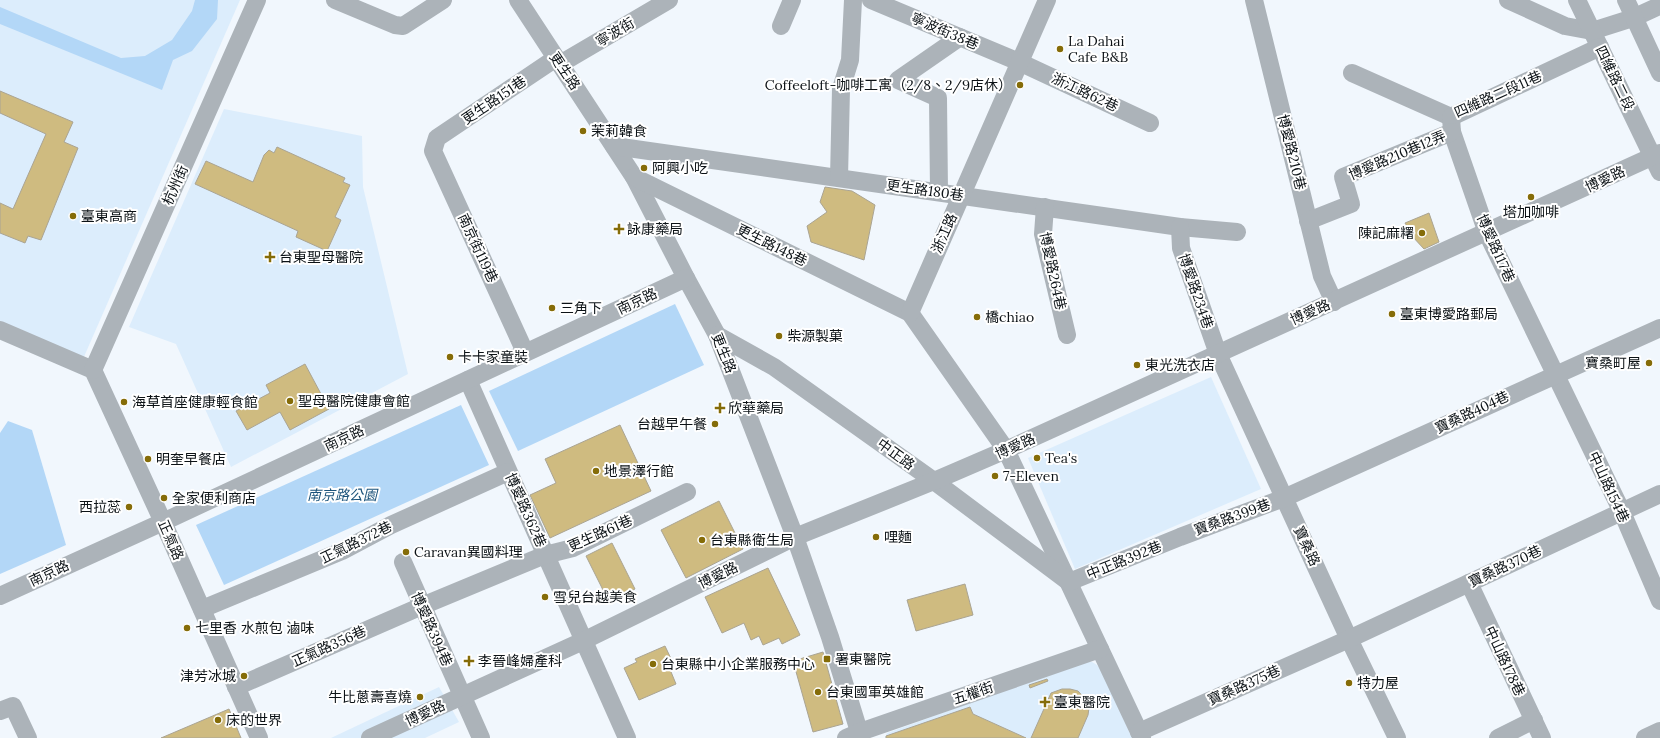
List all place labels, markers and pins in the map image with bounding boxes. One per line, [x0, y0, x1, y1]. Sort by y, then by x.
place label: La Dahai Cafe B&B [1068, 32, 1128, 66]
marker: La Dahai Cafe B&B [1055, 44, 1065, 54]
place label: Coffeeloft-咖啡工寓（2/8、2/9店休） [765, 76, 1012, 94]
marker: Coffeeloft-咖啡工寓（2/8、2/9店休） [1015, 80, 1025, 90]
place label: 茉莉韓食 [591, 122, 647, 140]
marker: 茉莉韓食 [578, 126, 588, 136]
place label: 阿興小吃 [652, 159, 708, 177]
marker: 阿興小吃 [639, 163, 649, 173]
marker: 塔加咖啡 [1526, 192, 1536, 202]
place label: 塔加咖啡 [1503, 203, 1559, 221]
place label: 臺東高商 [81, 207, 137, 225]
marker: 臺東高商 [68, 211, 78, 221]
place label: 詠康藥局 [627, 220, 683, 238]
marker: 詠康藥局 [614, 224, 624, 234]
place label: 陳記麻糬 [1358, 224, 1414, 242]
marker: 陳記麻糬 [1417, 228, 1427, 238]
place label: 台東聖母醫院 [279, 248, 363, 266]
marker: 台東聖母醫院 [264, 251, 276, 263]
place label: 三角下 [560, 299, 602, 317]
marker: 三角下 [547, 303, 557, 313]
place label: 臺東博愛路郵局 [1400, 305, 1498, 323]
place label: 橋chiao [985, 308, 1034, 326]
marker: 臺東博愛路郵局 [1387, 309, 1397, 319]
marker: 橋chiao [972, 312, 982, 322]
place label: 柴源製菓 [787, 327, 843, 345]
marker: 柴源製菓 [774, 331, 784, 341]
place label: 卡卡家童裝 [458, 348, 528, 366]
marker: 卡卡家童裝 [445, 352, 455, 362]
place label: 寶桑町屋 [1585, 354, 1641, 372]
place label: 東光洗衣店 [1145, 356, 1215, 374]
marker: 寶桑町屋 [1644, 358, 1654, 368]
marker: 東光洗衣店 [1132, 360, 1142, 370]
place label: 聖母醫院健康會館 [298, 392, 410, 410]
place label: 海草首座健康輕食館 [132, 393, 258, 411]
marker: 聖母醫院健康會館 [285, 396, 295, 406]
marker: 海草首座健康輕食館 [119, 397, 129, 407]
place label: 欣華藥局 [728, 399, 784, 417]
marker: 欣華藥局 [715, 403, 725, 413]
place label: 台越早午餐 [637, 415, 707, 433]
marker: 台越早午餐 [710, 419, 720, 429]
place label: Tea's [1045, 449, 1077, 467]
place label: 明奎早餐店 [156, 450, 226, 468]
marker: Tea's [1032, 453, 1042, 463]
marker: 明奎早餐店 [143, 454, 153, 464]
place label: 地景澤行館 [604, 462, 674, 480]
marker: 地景澤行館 [591, 466, 601, 476]
place label: 7-Eleven [1003, 467, 1059, 485]
marker: 7-Eleven [990, 471, 1000, 481]
place label: 全家便利商店 [172, 489, 256, 507]
marker: 全家便利商店 [159, 493, 169, 503]
place label: 西拉蕊 [79, 498, 121, 516]
marker: 西拉蕊 [124, 502, 134, 512]
place label: 哩麵 [884, 528, 912, 546]
place label: 台東縣衛生局 [710, 531, 794, 549]
marker: 哩麵 [871, 532, 881, 542]
marker: 台東縣衛生局 [697, 535, 707, 545]
place label: Caravan異國料理 [414, 543, 523, 561]
marker: Caravan異國料理 [401, 547, 411, 557]
place label: 雪兒台越美食 [553, 588, 637, 606]
marker: 雪兒台越美食 [540, 592, 550, 602]
place label: 七里香 水煎包 滷味 [195, 619, 314, 637]
marker: 七里香 水煎包 滷味 [182, 623, 192, 633]
place label: 署東醫院 [835, 650, 891, 668]
place label: 李晉峰婦產科 [478, 652, 562, 670]
marker: 署東醫院 [822, 654, 832, 664]
marker: 李晉峰婦產科 [463, 655, 475, 667]
place label: 台東縣中小企業服務中心 [661, 655, 815, 673]
marker: 台東縣中小企業服務中心 [648, 659, 658, 669]
place label: 津芳冰城 [180, 667, 236, 685]
marker: 津芳冰城 [239, 671, 249, 681]
place label: 特力屋 [1357, 674, 1399, 692]
marker: 特力屋 [1344, 678, 1354, 688]
place label: 台東國軍英雄館 [826, 683, 924, 701]
marker: 台東國軍英雄館 [813, 687, 823, 697]
place label: 牛比蔥壽喜燒 [328, 688, 412, 706]
marker: 牛比蔥壽喜燒 [415, 692, 425, 702]
place label: 臺東醫院 [1054, 693, 1110, 711]
marker: 臺東醫院 [1039, 696, 1051, 708]
place label: 床的世界 [226, 711, 282, 729]
marker: 床的世界 [213, 715, 223, 725]

